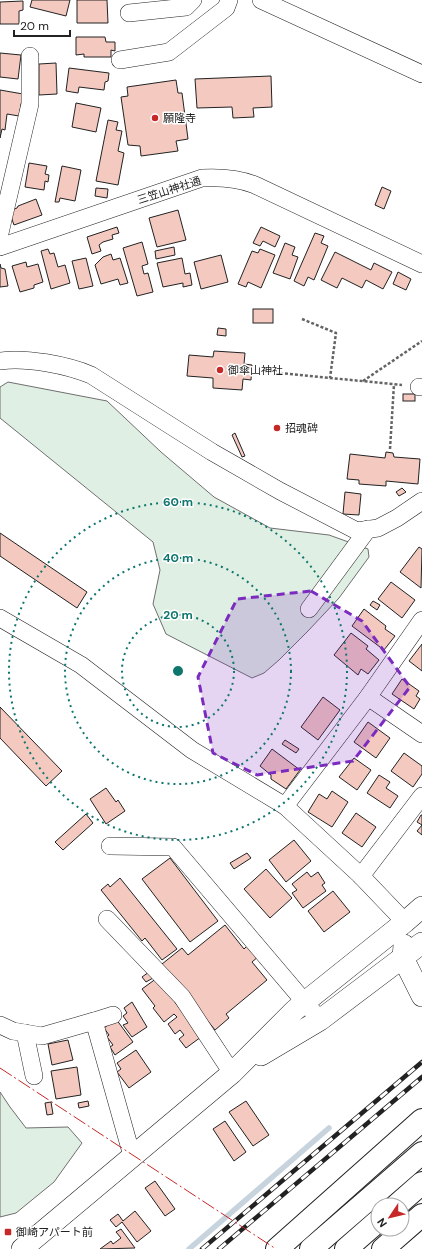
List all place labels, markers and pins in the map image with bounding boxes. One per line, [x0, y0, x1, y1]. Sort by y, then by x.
place label: 願隆寺 [163, 111, 196, 125]
marker: 願隆寺 [150, 113, 160, 123]
place label: 御傘山神社 [227, 363, 283, 377]
marker: 御傘山神社 [215, 365, 225, 375]
place label: 招魂碑 [285, 421, 318, 435]
marker: 招魂碑 [272, 423, 282, 433]
centre of rings [171, 664, 185, 678]
place label: 御崎アパート前 [15, 1225, 93, 1239]
marker: 御崎アパート前 [3, 1227, 13, 1237]

